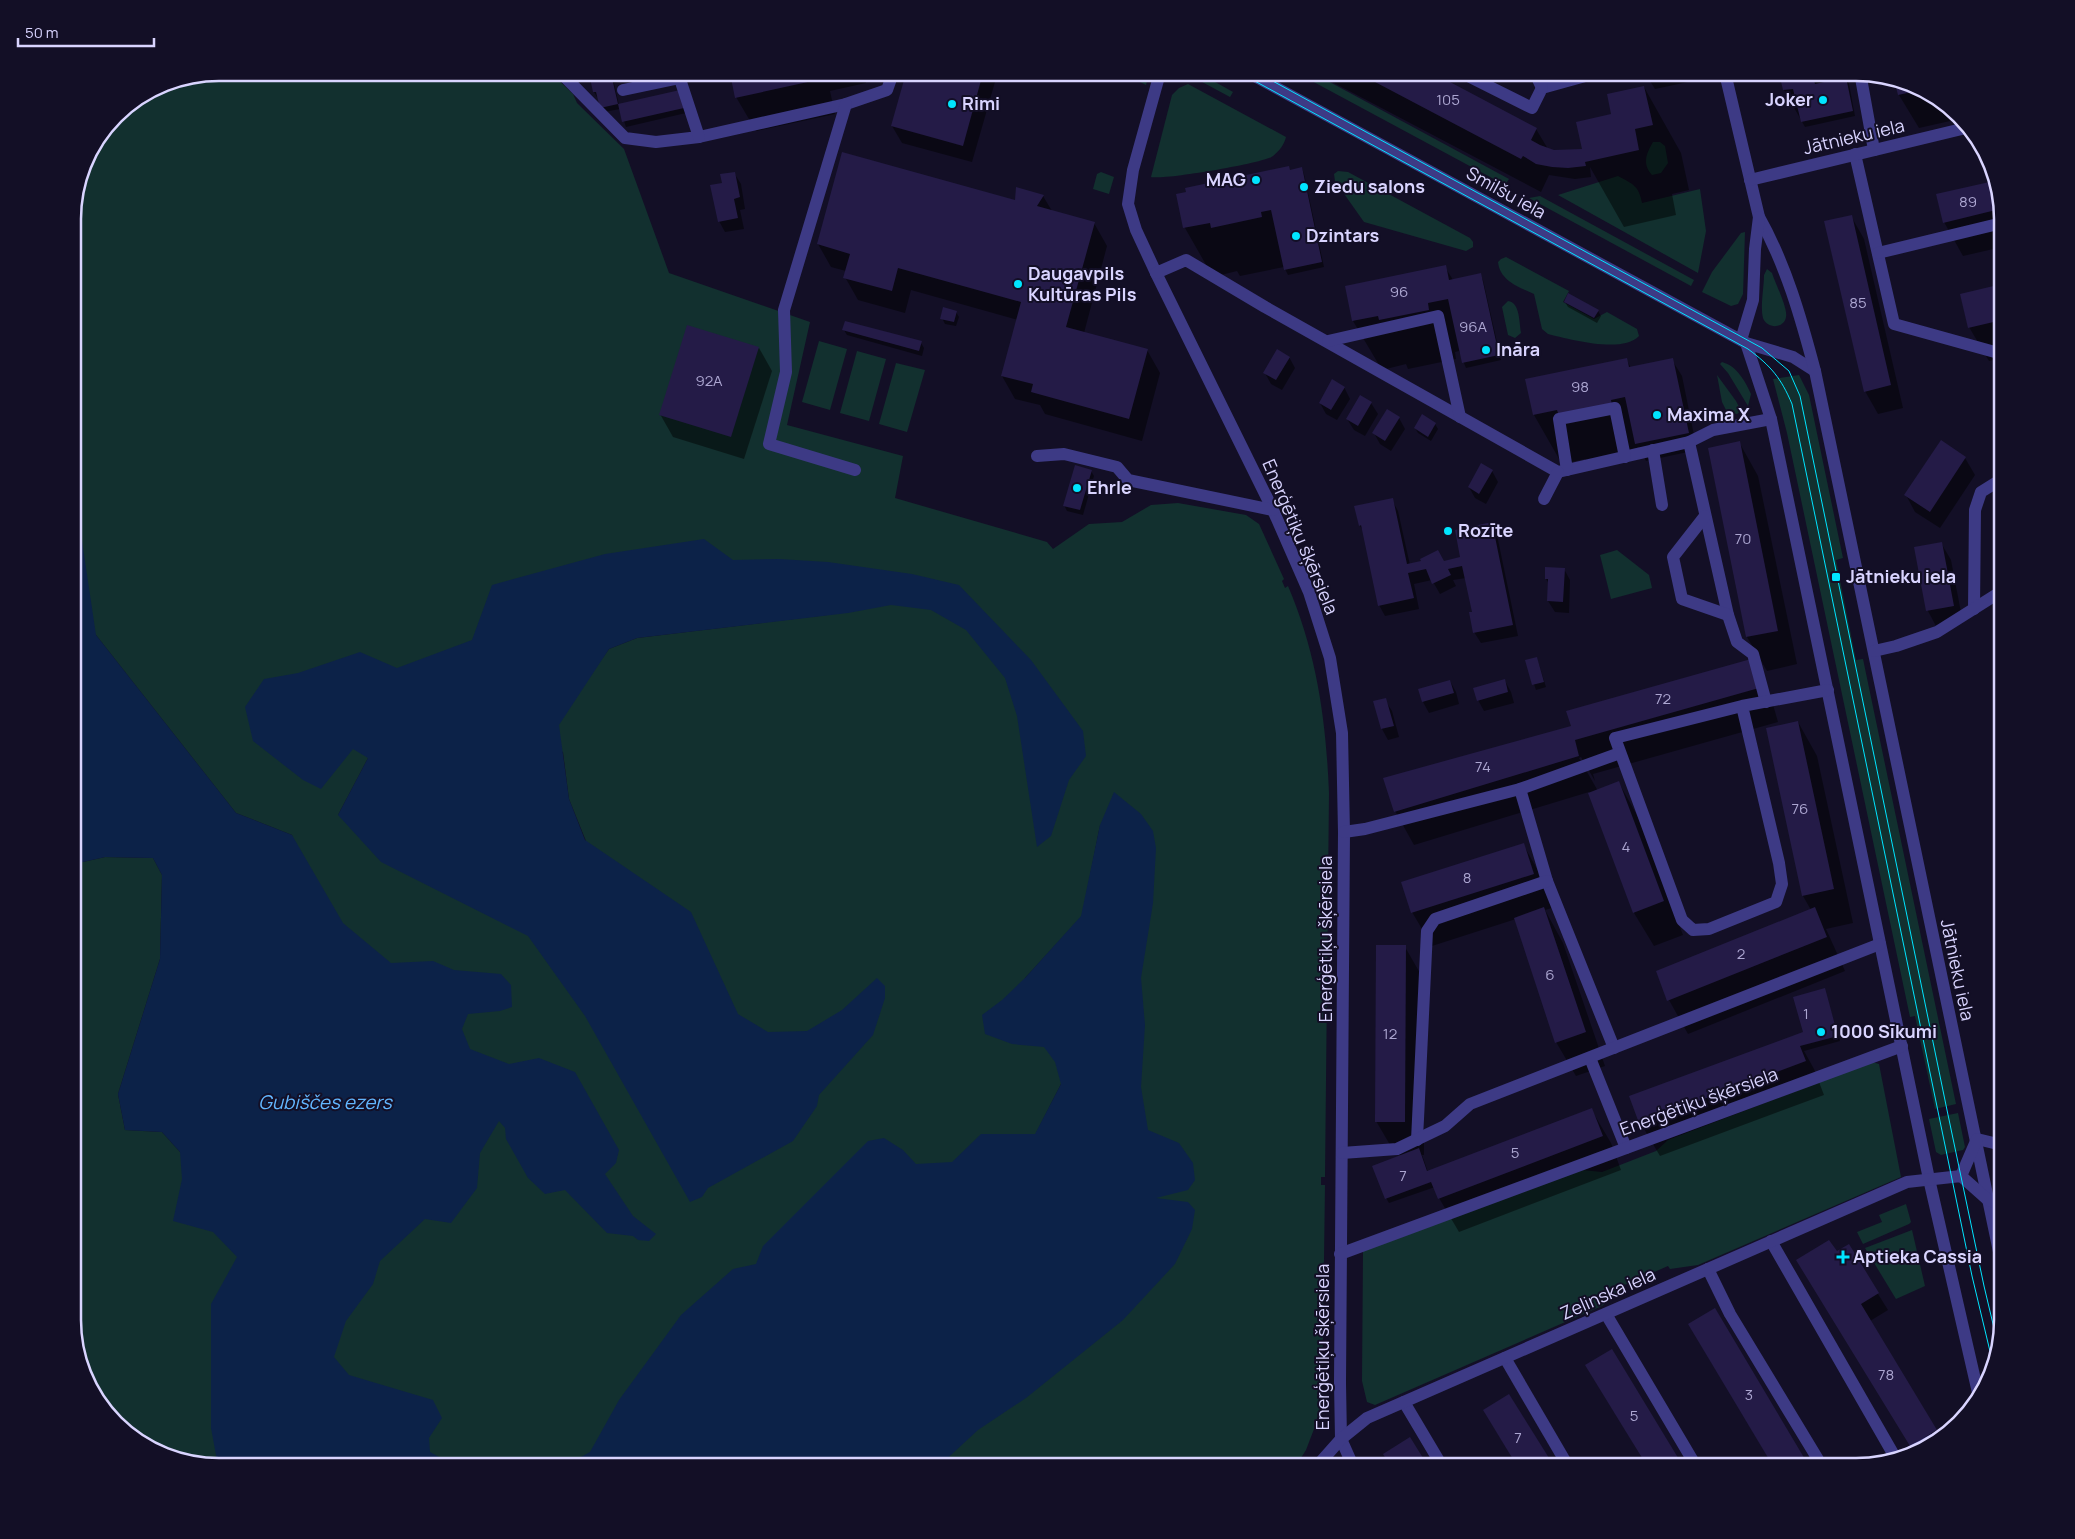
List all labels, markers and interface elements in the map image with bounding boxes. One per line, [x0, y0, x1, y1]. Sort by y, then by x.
scale bar [18, 15, 154, 47]
text: 50 m [25, 22, 59, 43]
place label: Joker [1765, 87, 1813, 111]
house number: 105 [1436, 89, 1460, 110]
place label: Rimi [962, 91, 1000, 115]
marker: Joker [1817, 94, 1829, 106]
marker: Rimi [946, 98, 958, 110]
street label: Jātnieku iela [1801, 113, 1907, 159]
street label: Smilšu iela [1462, 160, 1551, 224]
place label: MAG [1206, 167, 1246, 191]
marker: MAG [1250, 174, 1262, 186]
place label: Ziedu salons [1314, 174, 1425, 198]
marker: Ziedu salons [1298, 181, 1310, 193]
house number: 89 [1959, 191, 1977, 212]
place label: Dzintars [1306, 223, 1380, 247]
marker: Dzintars [1290, 230, 1302, 242]
place label: Daugavpils Kultūras Pils [1028, 261, 1137, 306]
marker: Daugavpils Kultūras Pils [1012, 278, 1024, 290]
house number: 96 [1390, 281, 1408, 302]
house number: 85 [1849, 292, 1867, 313]
house number: 96A [1459, 316, 1488, 337]
place label: Ināra [1496, 337, 1540, 361]
marker: Ināra [1480, 344, 1492, 356]
house number: 92A [695, 370, 723, 391]
house number: 98 [1571, 376, 1589, 397]
place label: Maxima X [1667, 402, 1750, 426]
marker: Maxima X [1651, 409, 1663, 421]
street label: Enerģētiķu šķērsiela [1257, 455, 1344, 618]
place label: Ehrle [1087, 475, 1132, 499]
marker: Ehrle [1071, 482, 1083, 494]
place label: Rozīte [1458, 518, 1514, 542]
marker: Rozīte [1442, 525, 1454, 537]
house number: 70 [1735, 528, 1751, 549]
place label: Jātnieku iela [1846, 564, 1956, 588]
marker: Jātnieku iela [1830, 571, 1842, 583]
house number: 72 [1655, 688, 1671, 709]
house number: 74 [1475, 756, 1491, 777]
house number: 76 [1792, 798, 1808, 819]
house number: 4 [1622, 836, 1631, 857]
street label: Enerģētiķu šķērsiela [1313, 856, 1337, 1022]
house number: 8 [1463, 867, 1471, 888]
street label: Jātnieku iela [1936, 917, 1980, 1023]
house number: 2 [1737, 943, 1745, 964]
house number: 6 [1545, 964, 1555, 985]
house number: 1 [1803, 1003, 1809, 1024]
place label: 1000 Sīkumi [1831, 1019, 1937, 1043]
house number: 12 [1383, 1023, 1397, 1044]
marker: 1000 Sīkumi [1815, 1026, 1827, 1038]
street label: Enerģētiķu šķērsiela [1616, 1061, 1781, 1141]
water label: Gubiščes ezers [258, 1089, 394, 1115]
house number: 5 [1511, 1142, 1519, 1163]
house number: 7 [1399, 1165, 1407, 1186]
place label: Aptieka Cassia [1853, 1244, 1982, 1268]
marker: Aptieka Cassia [1837, 1251, 1849, 1263]
street label: Zeļinska iela [1556, 1261, 1659, 1325]
street label: Enerģētiķu šķērsiela [1310, 1264, 1334, 1430]
house number: 78 [1878, 1364, 1894, 1385]
house number: 3 [1745, 1384, 1753, 1405]
house number: 5 [1630, 1405, 1638, 1426]
house number: 7 [1514, 1427, 1522, 1448]

